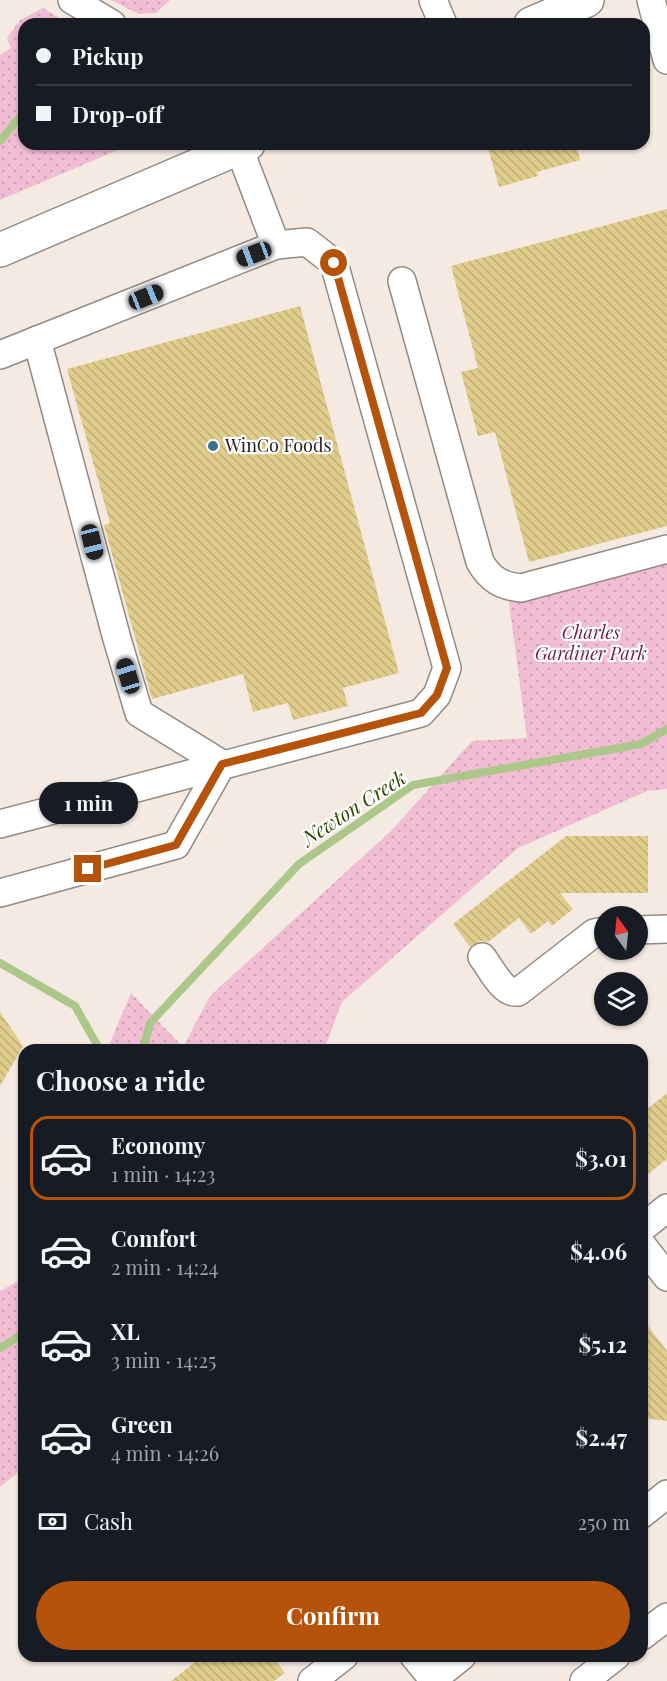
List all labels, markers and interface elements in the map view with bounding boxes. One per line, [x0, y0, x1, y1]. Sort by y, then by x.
text: Pickup [72, 41, 143, 71]
text: Drop-off [72, 99, 163, 129]
car [234, 239, 274, 269]
route start [320, 249, 347, 276]
car [126, 282, 166, 312]
place label: WinCo Foods [224, 433, 332, 457]
marker: WinCo Foods [206, 439, 220, 453]
car [79, 522, 105, 562]
park label: Charles Gardiner Park [535, 620, 647, 665]
car [114, 656, 142, 696]
water label: Newton Creek [294, 763, 410, 851]
callout: 1 min [38, 782, 138, 824]
text: 1 min [64, 789, 113, 816]
route end [74, 855, 101, 882]
north arrow [594, 906, 648, 960]
map controls [594, 906, 648, 1026]
button: layers [594, 972, 648, 1026]
text: Choose a ride [36, 1062, 205, 1098]
text: Economy [111, 1130, 205, 1160]
icon: car [39, 1131, 93, 1185]
text: $3.01 [575, 1143, 627, 1173]
text: 1 min · 14:23 [111, 1160, 215, 1187]
text: Comfort [111, 1223, 197, 1253]
icon: car [39, 1224, 93, 1278]
text: $4.06 [570, 1236, 627, 1266]
text: 2 min · 14:24 [111, 1253, 218, 1280]
text: XL [111, 1316, 140, 1346]
icon: car [39, 1317, 93, 1371]
text: $5.12 [578, 1329, 627, 1359]
text: 3 min · 14:25 [111, 1346, 216, 1373]
text: Green [111, 1409, 173, 1439]
icon: car [39, 1410, 93, 1464]
text: $2.47 [576, 1422, 627, 1452]
text: 4 min · 14:26 [111, 1439, 219, 1466]
icon: cash [36, 1505, 69, 1538]
text: Cash [84, 1506, 133, 1536]
text: 250 m [577, 1508, 630, 1535]
button: Confirm [36, 1581, 630, 1650]

